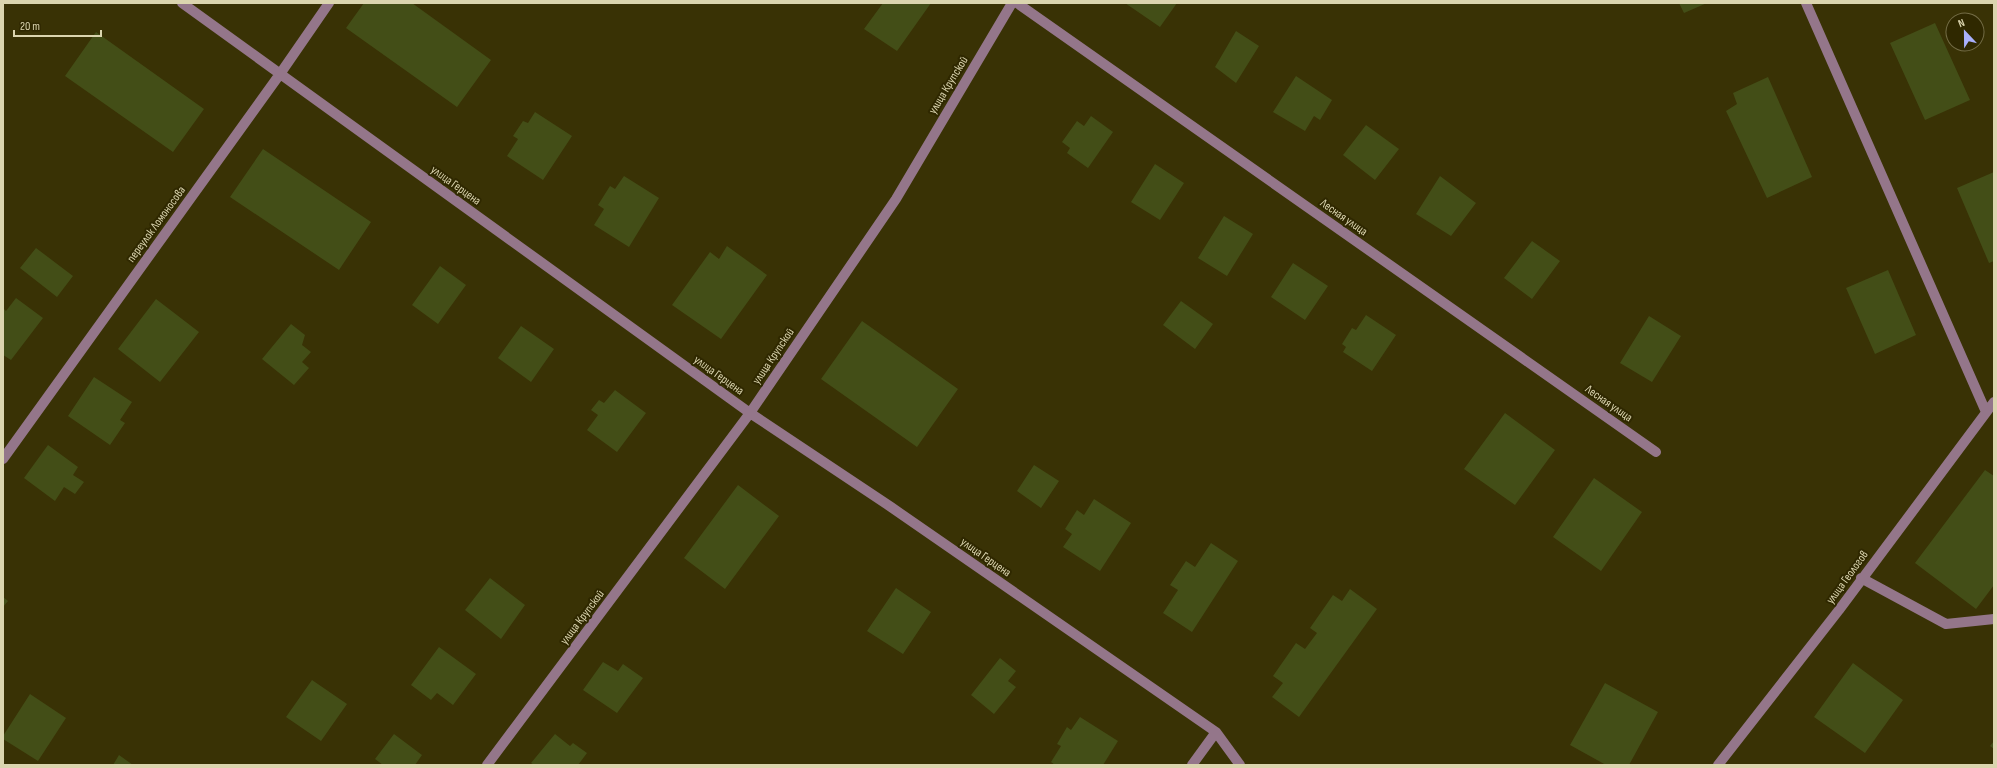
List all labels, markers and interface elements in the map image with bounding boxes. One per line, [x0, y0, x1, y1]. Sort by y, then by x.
scale bar [14, 12, 101, 38]
north arrow [1945, 12, 1985, 52]
text: N [1956, 16, 1967, 30]
text: 20 m [20, 19, 40, 34]
street label: улица Крупской [925, 54, 971, 117]
street label: улица Герцена [428, 162, 484, 209]
street label: переулок Ломоносова [124, 183, 189, 265]
street label: Лесная улица [1316, 195, 1371, 239]
street label: улица Крупской [749, 325, 798, 387]
street label: улица Герцена [691, 352, 747, 399]
street label: Лесная улица [1581, 381, 1636, 425]
street label: улица Герцена [958, 535, 1014, 580]
street label: улица Геологов [1823, 548, 1872, 607]
street label: улица Крупской [557, 587, 608, 648]

